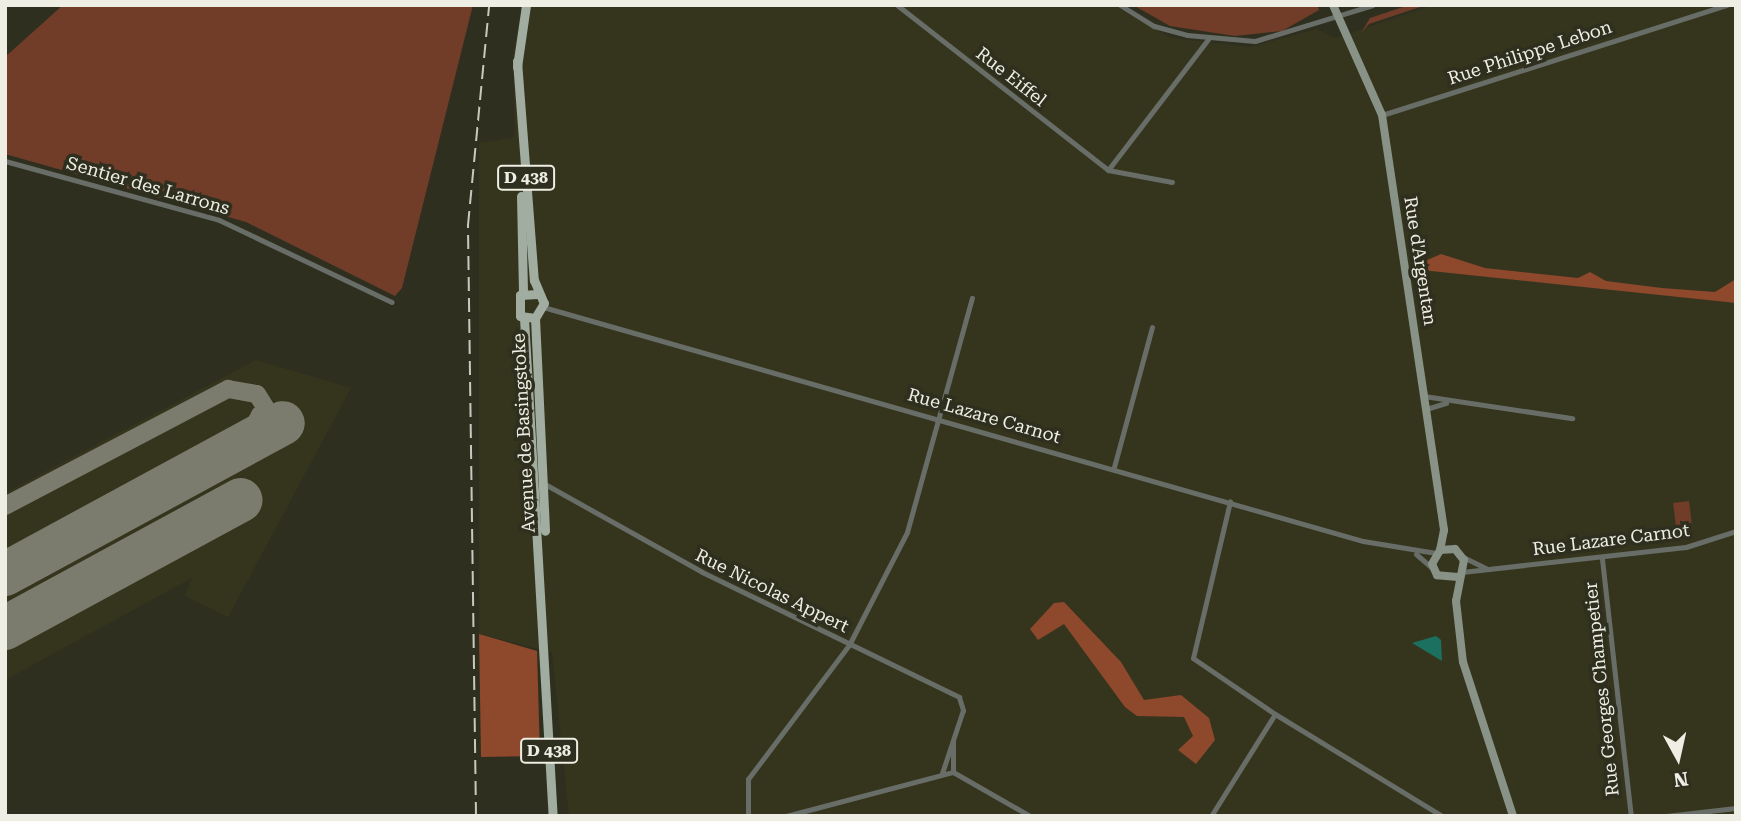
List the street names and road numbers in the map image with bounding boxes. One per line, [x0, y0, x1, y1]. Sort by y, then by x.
street label: Rue Philippe Lebon [1445, 16, 1615, 90]
street label: Rue Eiffel [972, 43, 1050, 111]
street label: Sentier des Larrons [64, 152, 232, 220]
road number: D 438 [496, 166, 556, 190]
street label: Rue d'Argentan [1399, 195, 1441, 327]
street label: Avenue de Basingstoke [508, 333, 540, 533]
street label: Rue Lazare Carnot [905, 384, 1063, 448]
street label: Rue Lazare Carnot [1531, 520, 1691, 560]
street label: Rue Nicolas Appert [692, 545, 852, 637]
street label: Rue Georges Champetier [1580, 581, 1624, 797]
road number: D 438 [519, 738, 579, 764]

